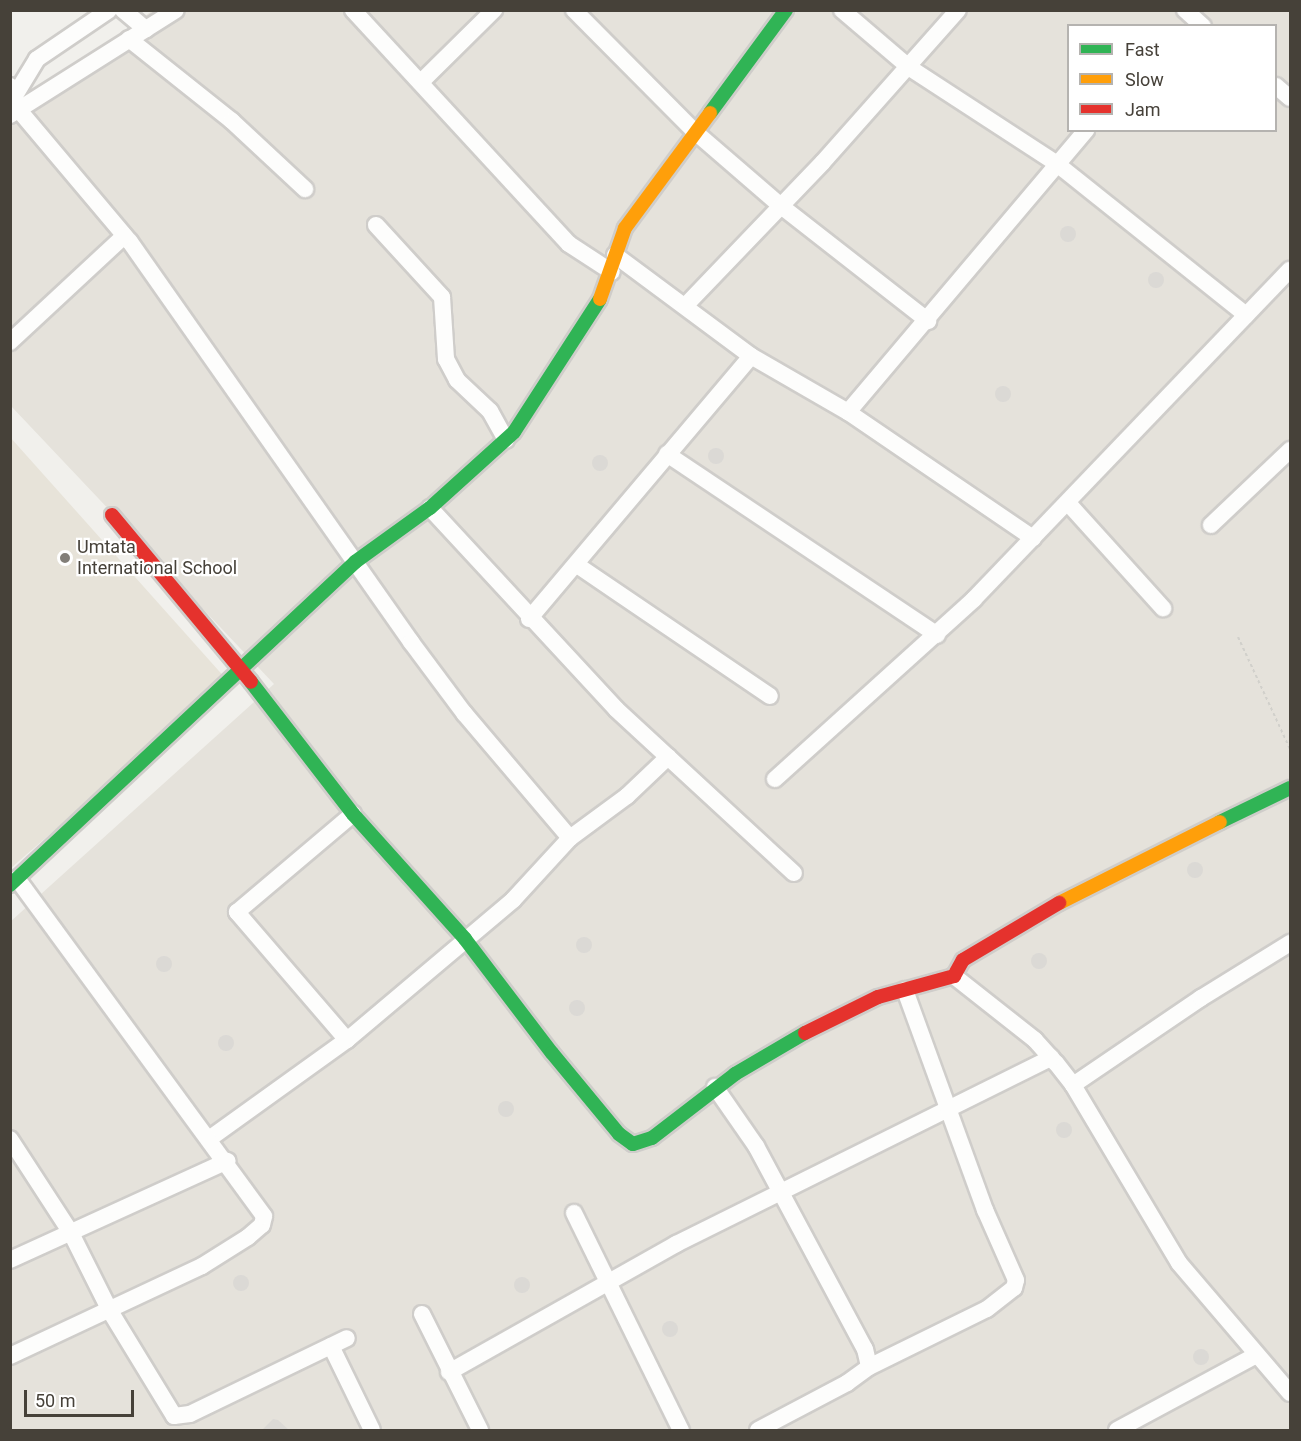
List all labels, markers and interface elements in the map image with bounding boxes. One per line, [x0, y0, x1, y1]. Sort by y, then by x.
legend [1067, 24, 1277, 132]
text: Fast [1125, 39, 1160, 60]
text: Slow [1125, 69, 1164, 90]
text: Jam [1125, 99, 1161, 120]
place label: Umtata International School [77, 537, 237, 580]
marker: Umtata International School [58, 551, 72, 565]
scale bar [27, 1378, 136, 1416]
text: 50 m [35, 1390, 75, 1411]

